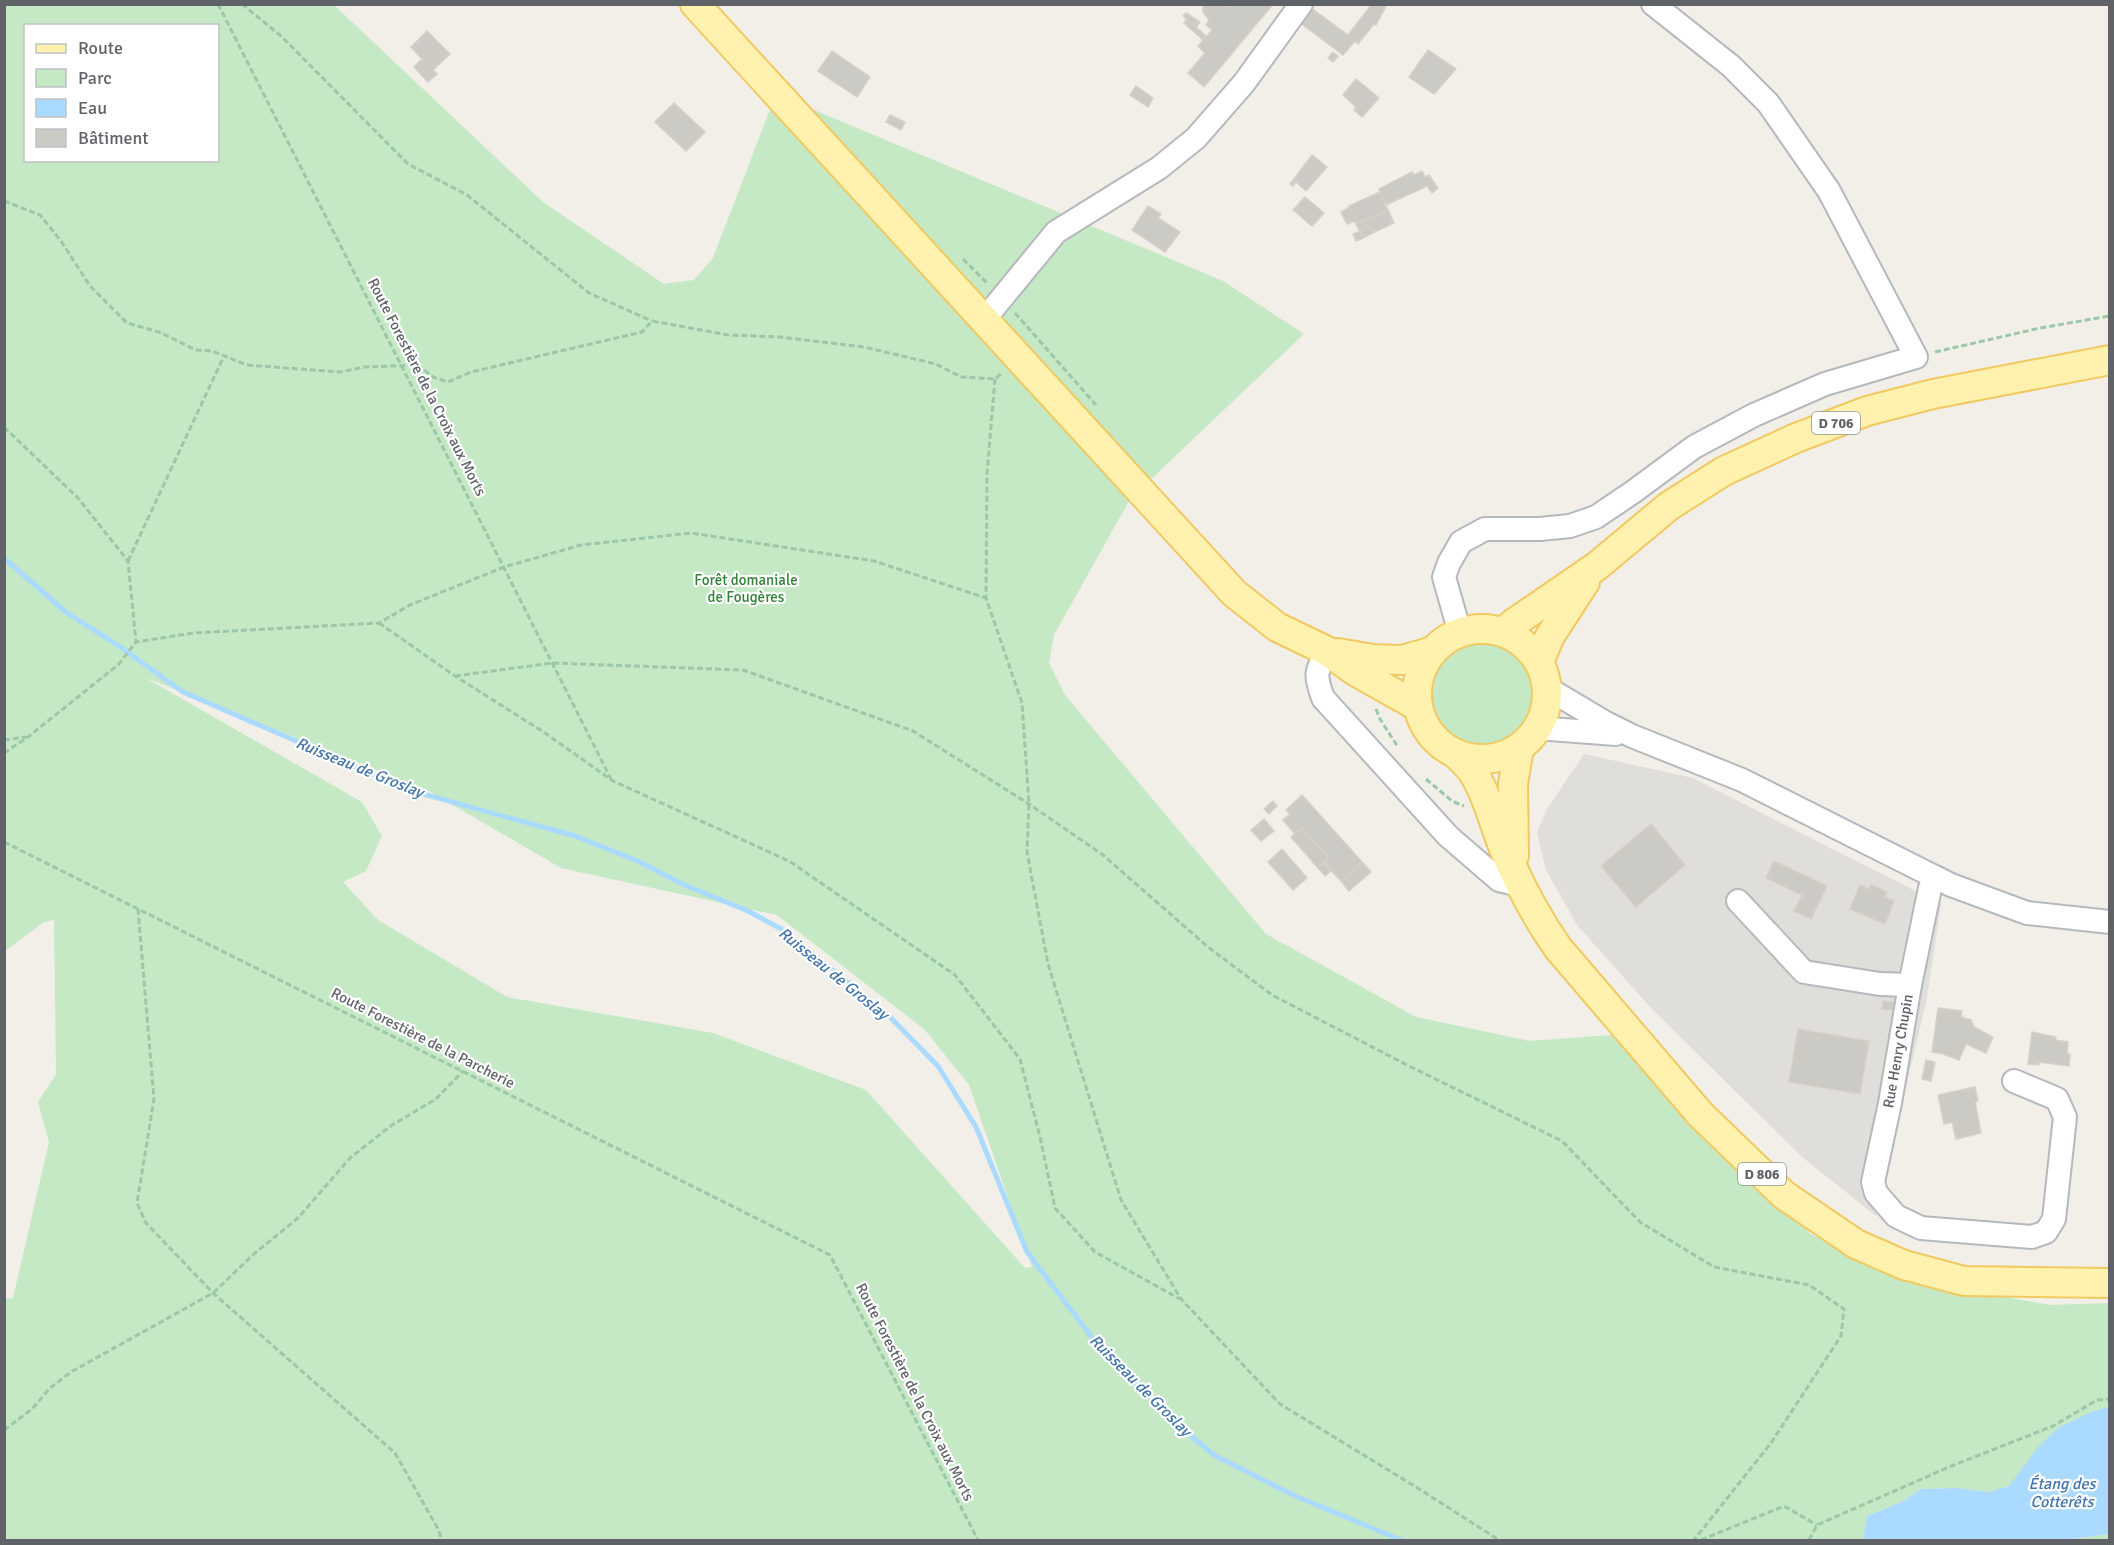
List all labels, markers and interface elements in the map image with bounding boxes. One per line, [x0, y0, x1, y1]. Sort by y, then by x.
legend [24, 24, 219, 162]
text: Route [78, 37, 123, 59]
text: Parc [78, 67, 112, 89]
text: Eau [78, 97, 107, 119]
text: Bâtiment [78, 127, 149, 149]
street label: Route Forestière de la Croix aux Morts [364, 275, 490, 499]
road number: D 706 [1812, 412, 1860, 434]
park label: Forêt domaniale de Fougères [694, 571, 798, 606]
water label: Ruisseau de Groslay [293, 733, 429, 804]
water label: Ruisseau de Groslay [774, 923, 894, 1026]
street label: Route Forestière de la Parcherie [328, 984, 518, 1092]
street label: Rue Henry Chupin [1879, 993, 1917, 1109]
road number: D 806 [1738, 1163, 1786, 1185]
street label: Route Forestière de la Croix aux Morts [852, 1280, 978, 1504]
water label: Ruisseau de Groslay [1085, 1331, 1197, 1443]
water label: Étang des Cotterêts [2029, 1474, 2097, 1512]

